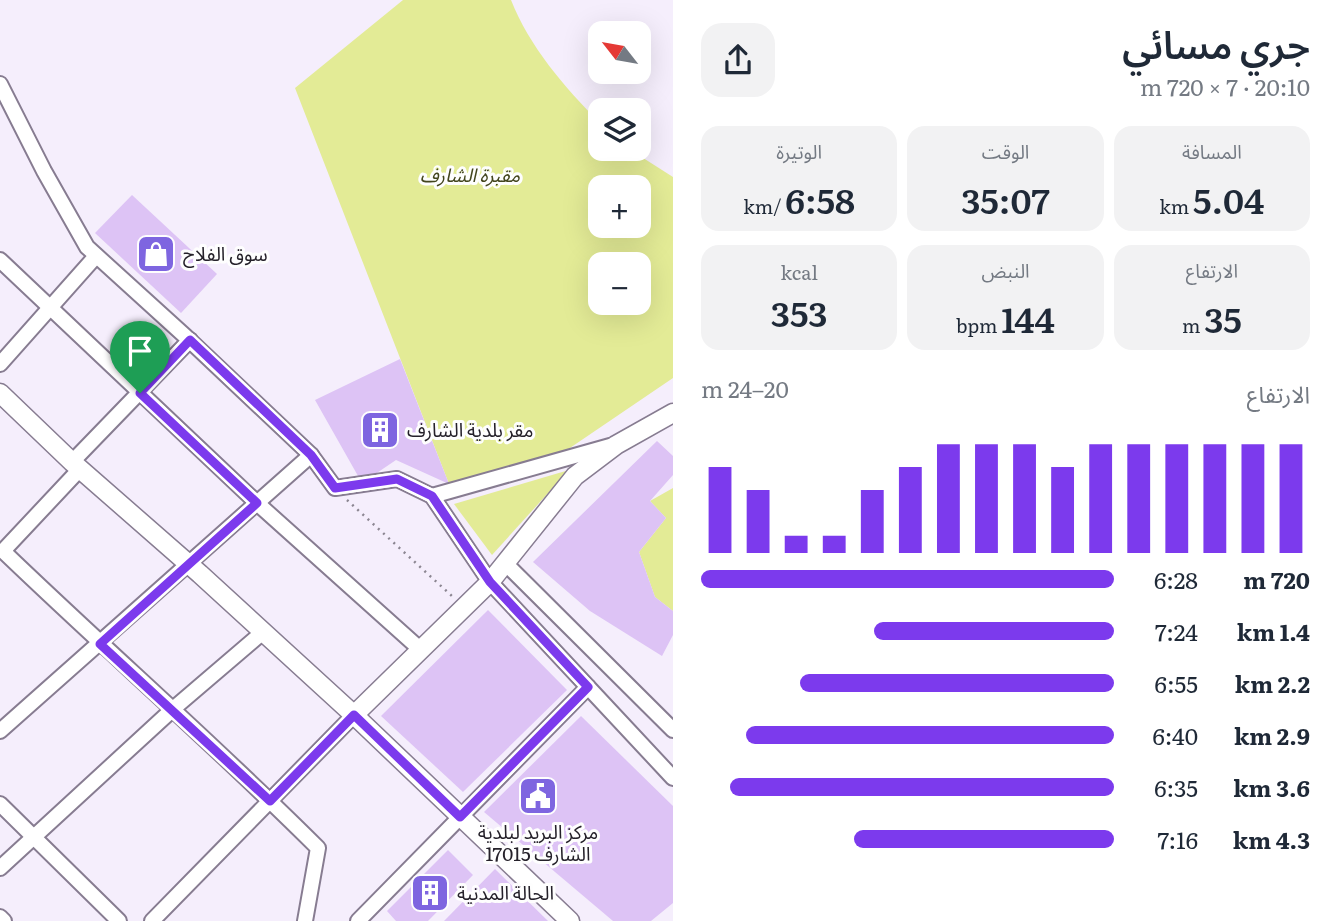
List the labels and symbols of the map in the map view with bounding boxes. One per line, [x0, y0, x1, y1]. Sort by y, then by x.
north arrow [588, 21, 651, 84]
park label: مقبرة الشارف [420, 160, 520, 188]
shop icon: سوق الفلاح [135, 233, 177, 275]
place label: سوق الفلاح [183, 239, 268, 268]
pin [110, 321, 170, 393]
building icon: مقر بلدية الشارف [359, 409, 401, 451]
place label: مقر بلدية الشارف [407, 415, 534, 443]
public building icon: مركز البريد لبلدية الشارف 17015 [517, 775, 559, 817]
place label: مركز البريد لبلدية الشارف 17015 [478, 817, 598, 867]
building icon: الحالة المدنية [409, 872, 451, 914]
place label: الحالة المدنية [457, 878, 554, 906]

